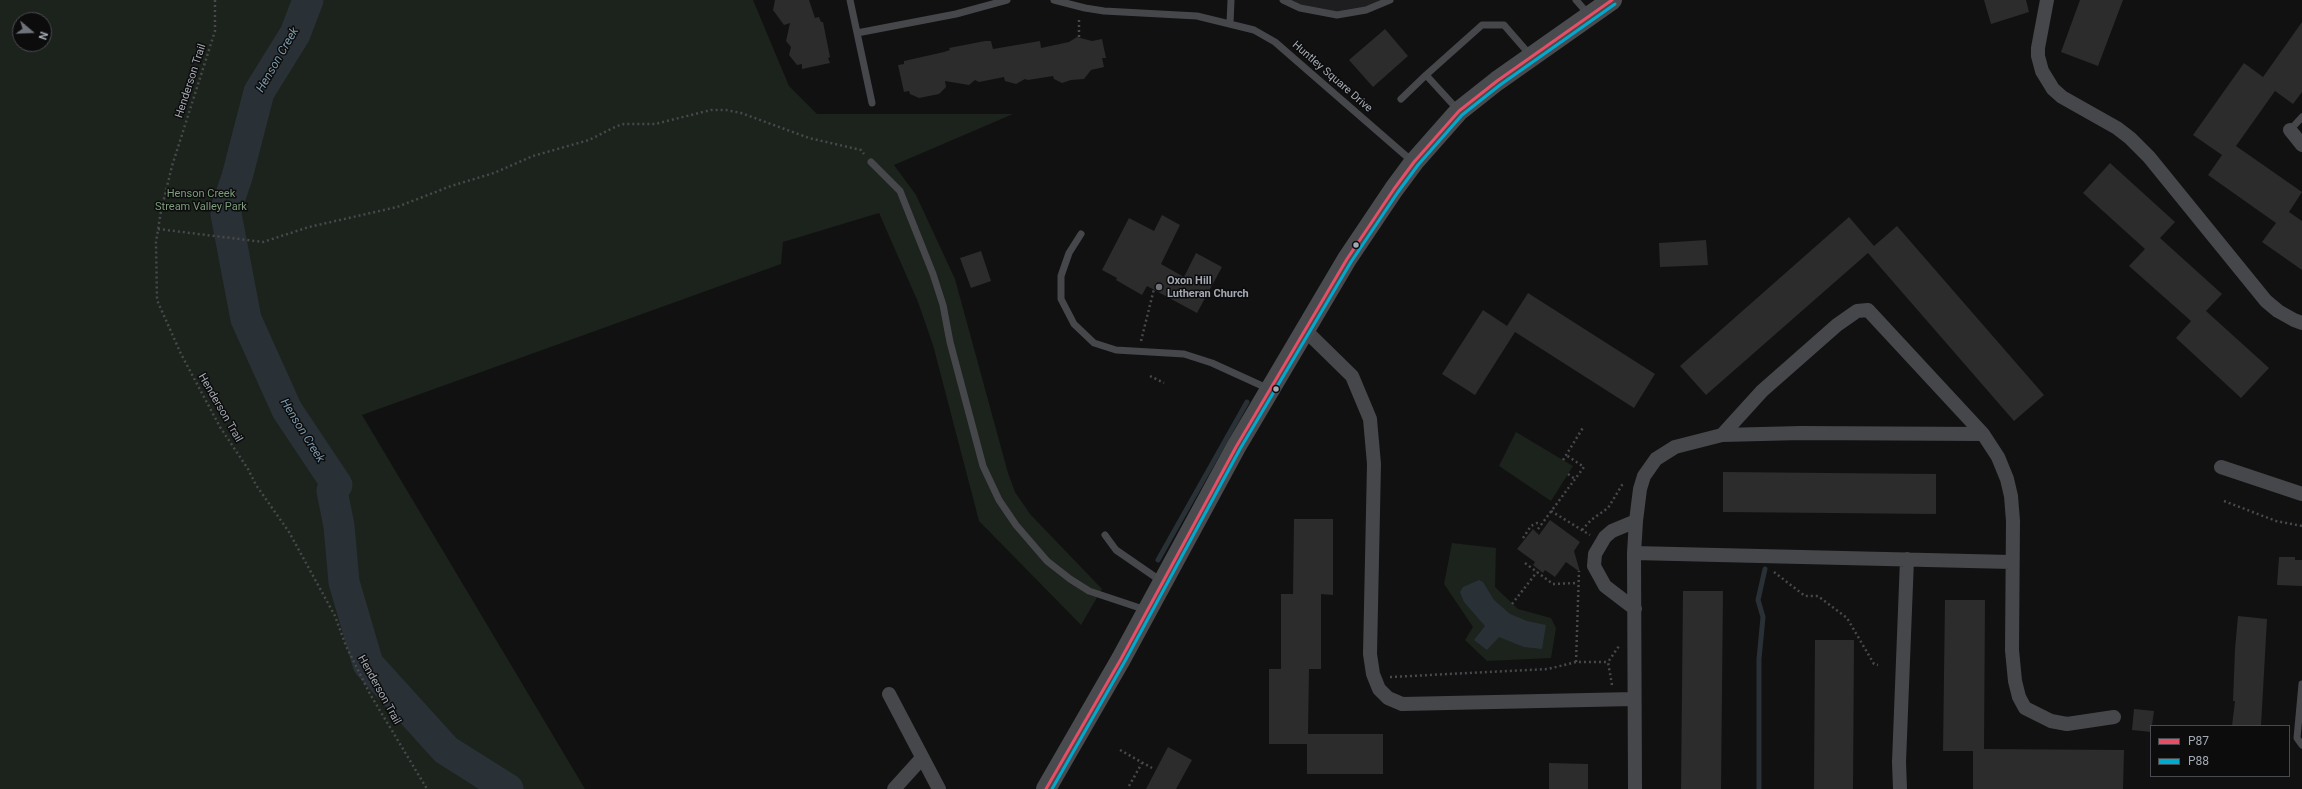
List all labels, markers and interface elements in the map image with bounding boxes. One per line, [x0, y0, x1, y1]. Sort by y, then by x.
north arrow [12, 12, 52, 52]
water label: Henson Creek [254, 25, 302, 95]
text: N [35, 30, 50, 42]
street label: Huntley Square Drive [1289, 39, 1375, 115]
street label: Henderson Trail [173, 42, 209, 120]
park label: Henson Creek Stream Valley Park [155, 187, 247, 213]
unlabelled marker [1351, 240, 1361, 250]
place label: Oxon Hill Lutheran Church [1167, 274, 1249, 300]
marker: Oxon Hill Lutheran Church [1154, 282, 1164, 292]
street label: Henderson Trail [195, 371, 245, 445]
unlabelled marker [1271, 384, 1281, 394]
water label: Henson Creek [277, 396, 327, 466]
street label: Henderson Trail [354, 653, 404, 727]
legend [2150, 725, 2290, 777]
text: P87 [2188, 734, 2209, 748]
text: P88 [2188, 754, 2209, 768]

